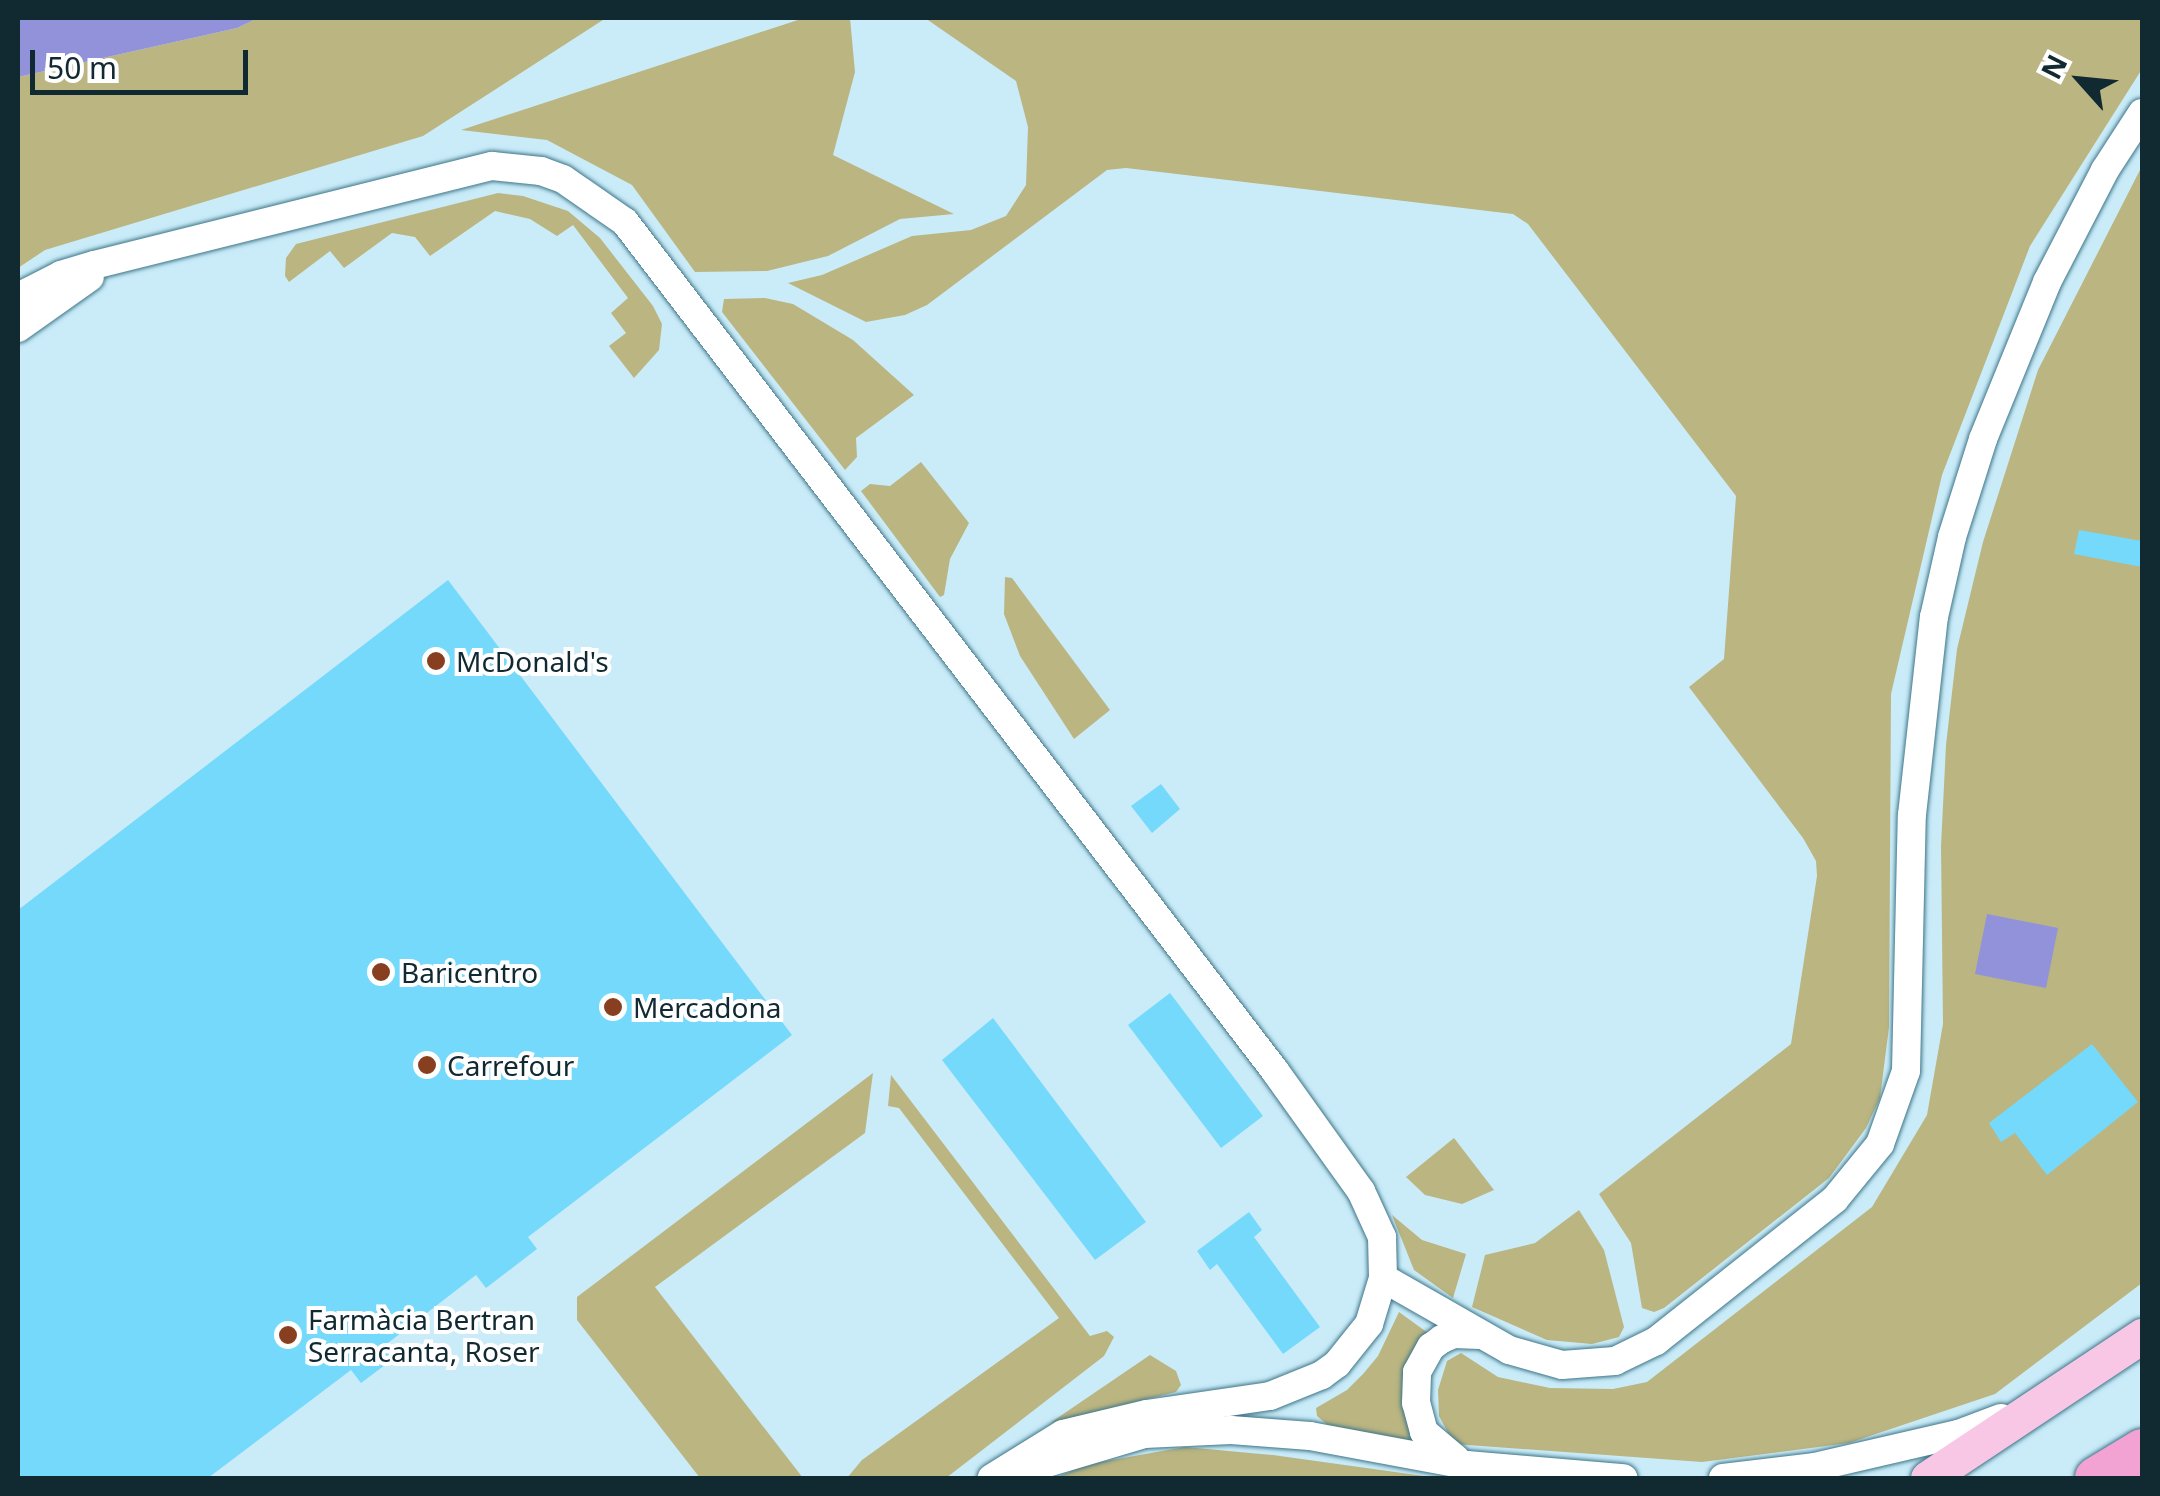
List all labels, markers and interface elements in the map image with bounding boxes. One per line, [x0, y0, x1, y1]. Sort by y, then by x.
scale bar [35, 30, 252, 92]
north arrow [2030, 30, 2130, 130]
text: 50 m [47, 47, 117, 88]
text: N [2031, 48, 2075, 85]
place label: McDonald's [456, 644, 609, 678]
marker: McDonald's [425, 650, 447, 672]
place label: Baricentro [401, 955, 538, 989]
marker: Baricentro [370, 961, 392, 983]
place label: Mercadona [633, 990, 782, 1024]
marker: Mercadona [602, 996, 624, 1018]
place label: Carrefour [447, 1048, 574, 1082]
marker: Carrefour [416, 1054, 438, 1076]
place label: Farmàcia Bertran Serracanta, Roser [308, 1302, 540, 1368]
marker: Farmàcia Bertran Serracanta, Roser [277, 1324, 299, 1346]

